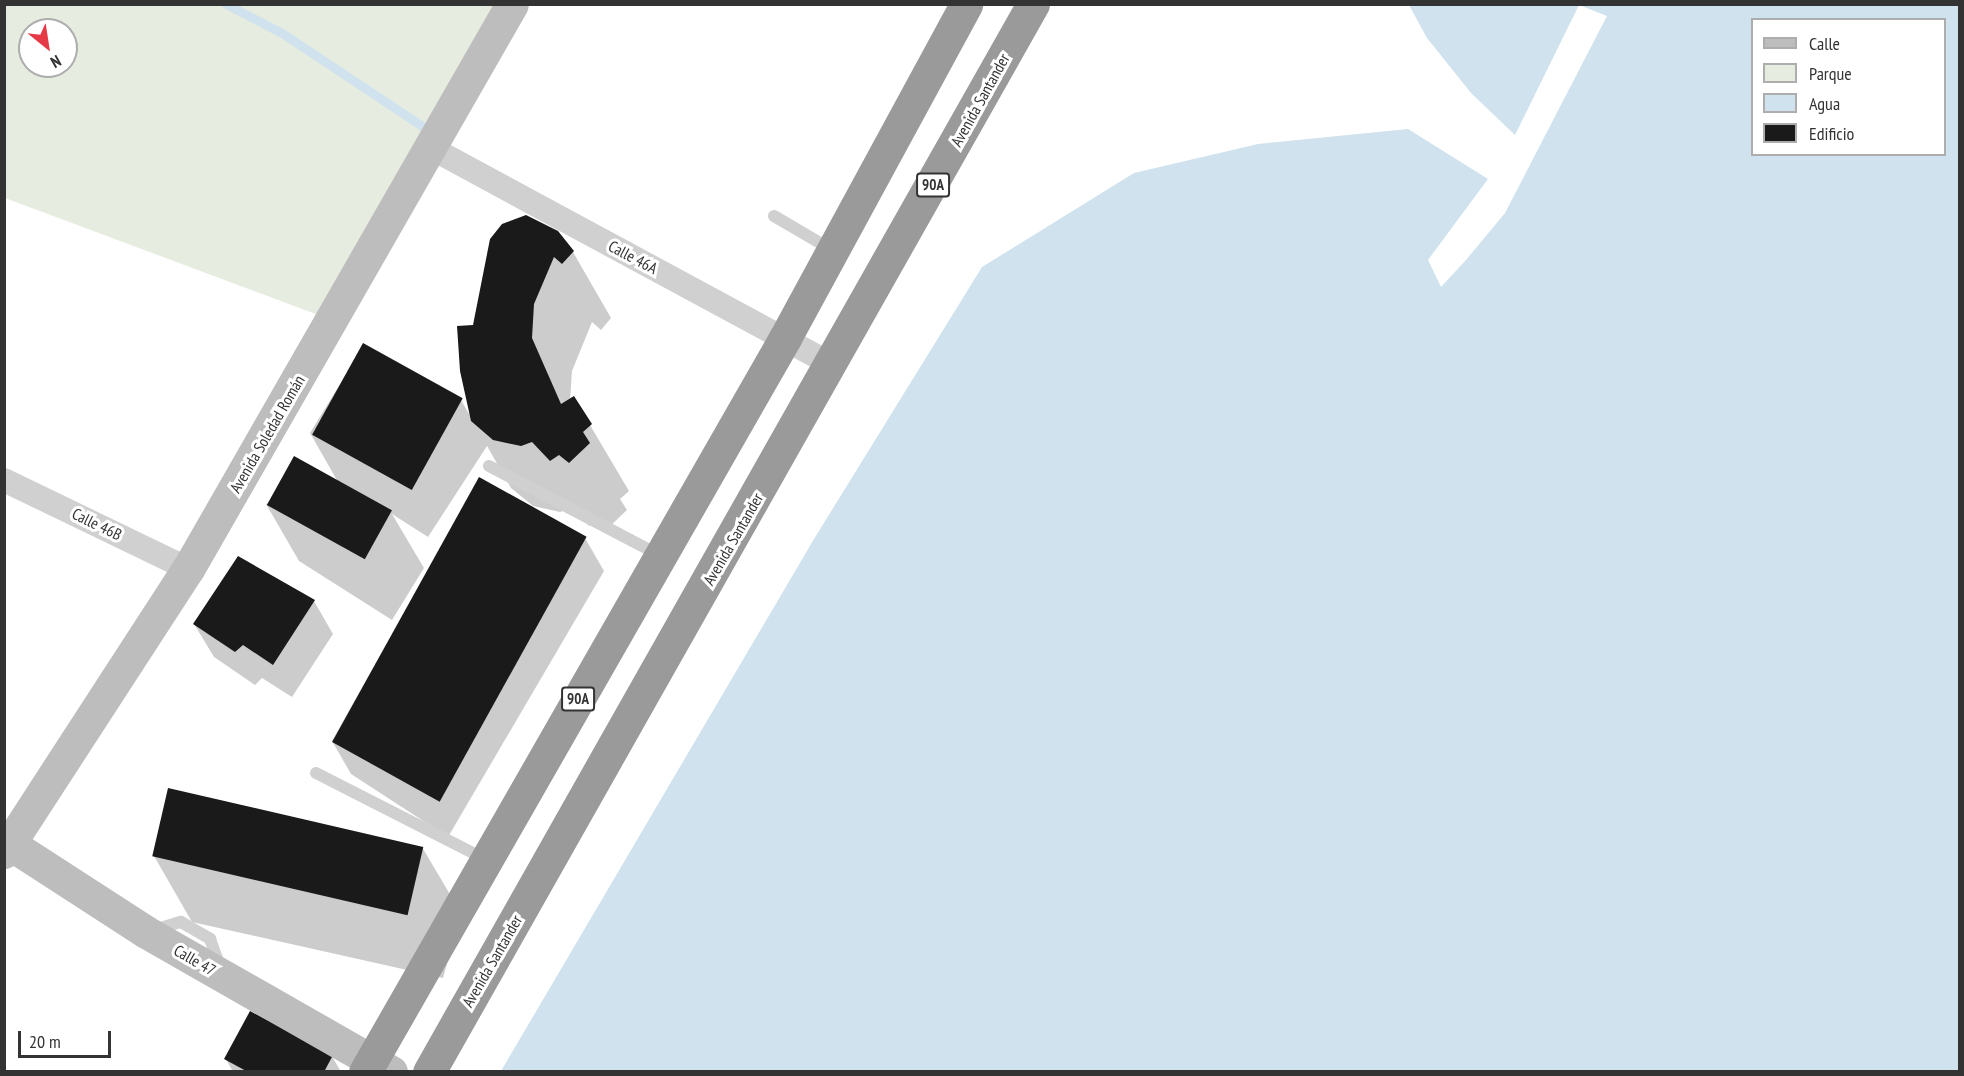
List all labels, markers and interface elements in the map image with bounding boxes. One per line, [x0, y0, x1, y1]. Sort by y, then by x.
north arrow [18, 18, 78, 78]
legend [1751, 18, 1946, 156]
text: Calle [1809, 32, 1840, 55]
street label: Avenida Santander [947, 50, 1013, 150]
text: N [47, 51, 65, 73]
text: Parque [1809, 62, 1852, 85]
text: Agua [1809, 92, 1840, 115]
text: Edificio [1809, 122, 1854, 145]
road number: 90A [915, 173, 951, 197]
street label: Calle 46A [605, 236, 661, 278]
street label: Avenida Soledad Román [226, 372, 308, 496]
street label: Avenida Santander [699, 490, 767, 588]
street label: Calle 46B [69, 504, 125, 544]
road number: 90A [560, 687, 596, 711]
street label: Avenida Santander [458, 912, 526, 1010]
street label: Calle 47 [171, 940, 219, 980]
scale bar [21, 1019, 114, 1057]
text: 20 m [29, 1030, 61, 1053]

